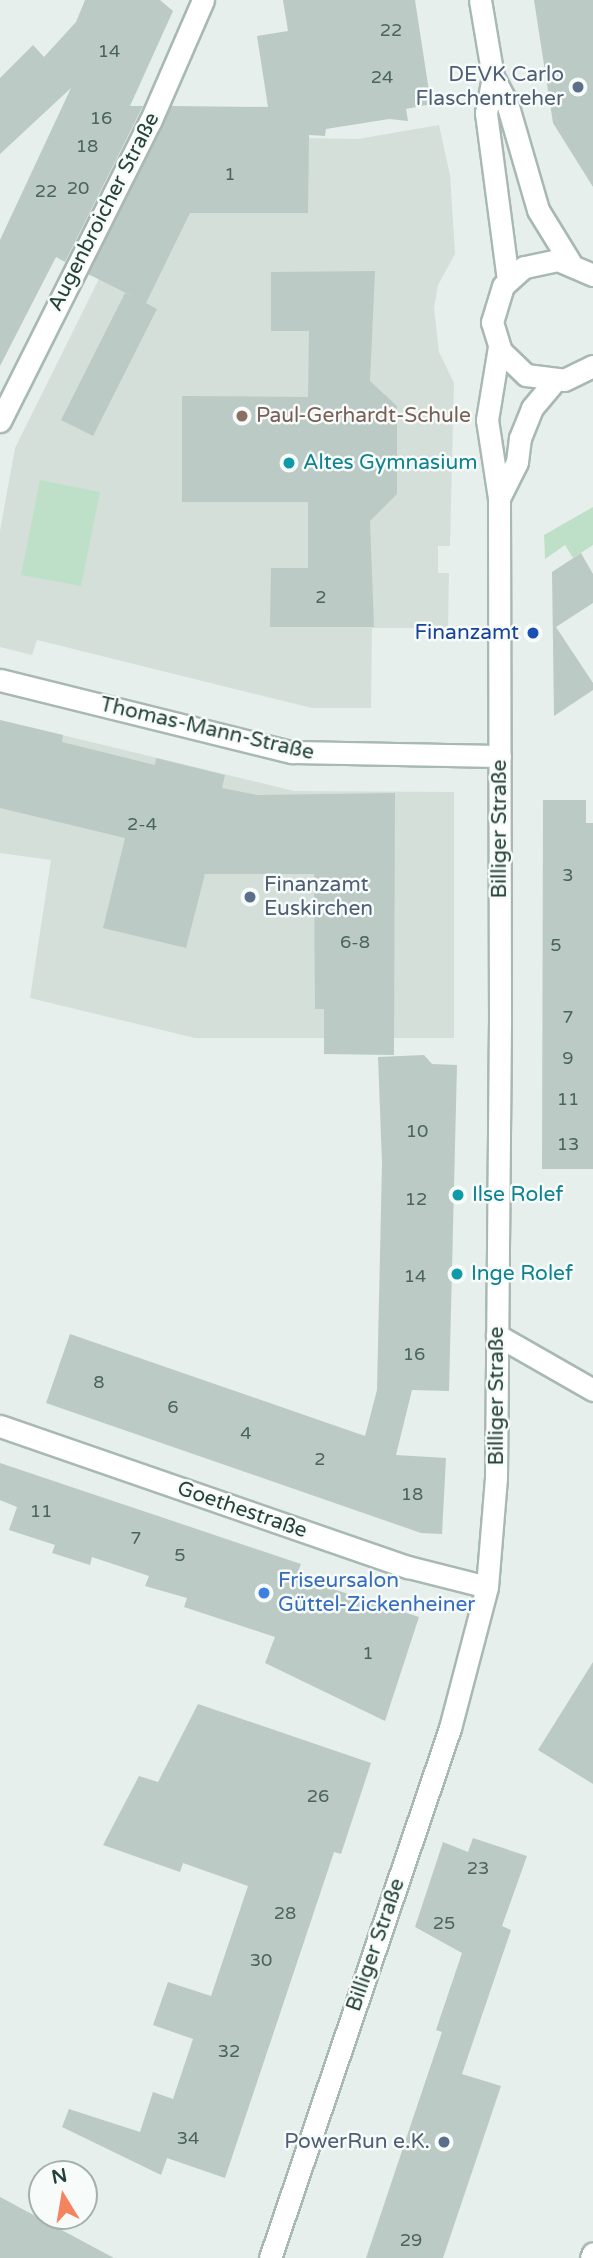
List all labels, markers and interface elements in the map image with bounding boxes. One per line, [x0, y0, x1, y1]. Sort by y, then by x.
house number: 22 [380, 19, 402, 41]
house number: 14 [98, 40, 120, 62]
place label: DEVK Carlo Flaschentreher [416, 62, 564, 112]
house number: 24 [371, 66, 393, 88]
marker: DEVK Carlo Flaschentreher [570, 79, 586, 95]
house number: 16 [90, 107, 112, 129]
street label: Augenbroicher Straße [43, 109, 165, 315]
house number: 18 [76, 135, 98, 157]
house number: 1 [224, 163, 236, 185]
house number: 20 [67, 177, 89, 199]
house number: 22 [35, 180, 57, 202]
place label: Paul-Gerhardt-Schule [256, 403, 471, 429]
marker: Paul-Gerhardt-Schule [234, 408, 250, 424]
place label: Altes Gymnasium [303, 450, 477, 476]
marker: Altes Gymnasium [281, 455, 297, 471]
house number: 2 [315, 586, 327, 608]
place label: Finanzamt [415, 620, 519, 646]
marker: Finanzamt [525, 625, 541, 641]
street label: Thomas-Mann-Straße [98, 692, 316, 766]
street label: Billiger Straße [487, 760, 513, 898]
house number: 2-4 [127, 813, 157, 835]
house number: 3 [562, 864, 574, 886]
place label: Finanzamt Euskirchen [264, 872, 373, 922]
marker: Finanzamt Euskirchen [242, 889, 258, 905]
house number: 6-8 [340, 931, 370, 953]
house number: 5 [550, 934, 562, 956]
house number: 7 [562, 1006, 574, 1028]
house number: 9 [562, 1047, 574, 1069]
house number: 11 [557, 1088, 579, 1110]
house number: 10 [406, 1120, 428, 1142]
house number: 13 [557, 1133, 579, 1155]
place label: Ilse Rolef [472, 1182, 563, 1208]
marker: Ilse Rolef [450, 1187, 466, 1203]
house number: 12 [405, 1188, 427, 1210]
place label: Inge Rolef [471, 1261, 573, 1287]
house number: 14 [404, 1265, 426, 1287]
marker: Inge Rolef [449, 1266, 465, 1282]
street label: Billiger Straße [484, 1327, 510, 1465]
house number: 16 [403, 1343, 425, 1365]
house number: 8 [93, 1371, 105, 1393]
house number: 6 [167, 1396, 179, 1418]
house number: 4 [240, 1422, 252, 1444]
house number: 2 [314, 1448, 326, 1470]
street label: Goethestraße [174, 1476, 310, 1544]
house number: 18 [401, 1483, 423, 1505]
house number: 11 [30, 1500, 52, 1522]
house number: 7 [130, 1527, 142, 1549]
house number: 5 [174, 1544, 186, 1566]
place label: Friseursalon Güttel-Zickenheiner [278, 1568, 475, 1618]
marker: Friseursalon Güttel-Zickenheiner [256, 1585, 272, 1601]
house number: 1 [362, 1642, 374, 1664]
house number: 26 [307, 1785, 329, 1807]
house number: 23 [467, 1857, 489, 1879]
street label: Billiger Straße [341, 1875, 411, 2015]
house number: 28 [274, 1902, 296, 1924]
house number: 25 [433, 1912, 455, 1934]
house number: 30 [250, 1949, 272, 1971]
house number: 32 [218, 2040, 240, 2062]
house number: 34 [177, 2127, 199, 2149]
place label: PowerRun e.K. [284, 2129, 430, 2155]
marker: PowerRun e.K. [436, 2134, 452, 2150]
north arrow [28, 2160, 98, 2230]
text: N [50, 2164, 69, 2189]
house number: 29 [400, 2229, 422, 2251]

